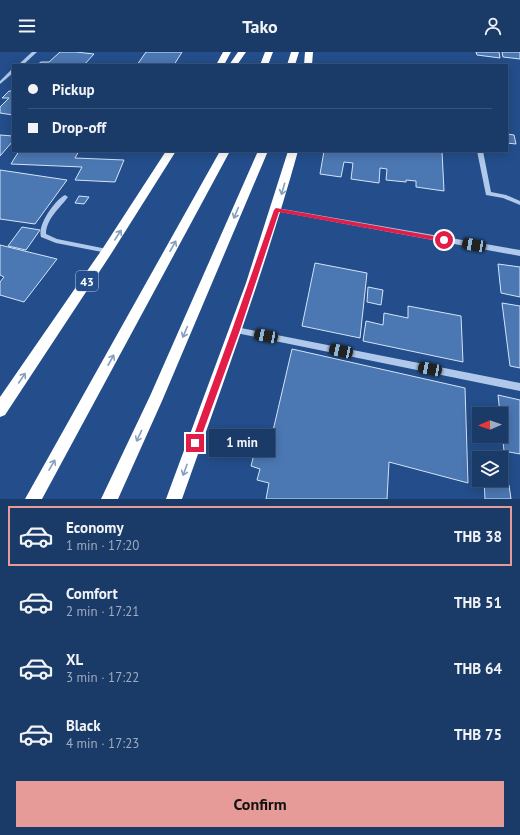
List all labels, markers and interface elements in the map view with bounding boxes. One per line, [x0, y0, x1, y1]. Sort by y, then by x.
icon: menu [16, 15, 38, 37]
text: Tako [242, 15, 278, 38]
icon: person [482, 15, 504, 37]
text: Pickup [52, 80, 95, 99]
text: Drop-off [52, 118, 106, 137]
one-way arrow [278, 182, 286, 195]
one-way arrow [232, 206, 239, 218]
one-way arrow [114, 229, 122, 241]
route start [435, 231, 453, 249]
car [461, 237, 487, 253]
one-way arrow [170, 240, 178, 252]
road number: 43 [76, 271, 98, 291]
one-way arrow [181, 326, 188, 338]
car [253, 328, 279, 344]
car [328, 343, 354, 359]
one-way arrow [108, 354, 115, 366]
car [417, 361, 443, 377]
one-way arrow [18, 373, 26, 384]
north arrow [472, 407, 508, 443]
map controls [472, 407, 508, 487]
callout: 1 min [209, 429, 275, 457]
one-way arrow [135, 430, 142, 442]
route end [186, 434, 204, 452]
text: 1 min [226, 434, 258, 451]
button: layers [472, 451, 508, 487]
one-way arrow [48, 459, 56, 471]
one-way arrow [180, 464, 188, 476]
icon: car [18, 518, 54, 554]
text: Economy [66, 518, 124, 537]
text: THB 38 [454, 527, 502, 546]
text: 1 min · 17:20 [66, 537, 139, 554]
icon: car [18, 584, 54, 620]
text: Comfort [66, 584, 118, 603]
text: THB 51 [454, 593, 502, 612]
text: 2 min · 17:21 [66, 603, 139, 620]
icon: car [18, 650, 54, 686]
text: XL [66, 650, 83, 669]
text: THB 64 [454, 659, 502, 678]
text: 3 min · 17:22 [66, 669, 139, 686]
icon: car [18, 716, 54, 752]
text: Black [66, 716, 101, 735]
text: THB 75 [454, 725, 502, 744]
text: 4 min · 17:23 [66, 735, 139, 752]
button: Confirm [16, 781, 504, 827]

